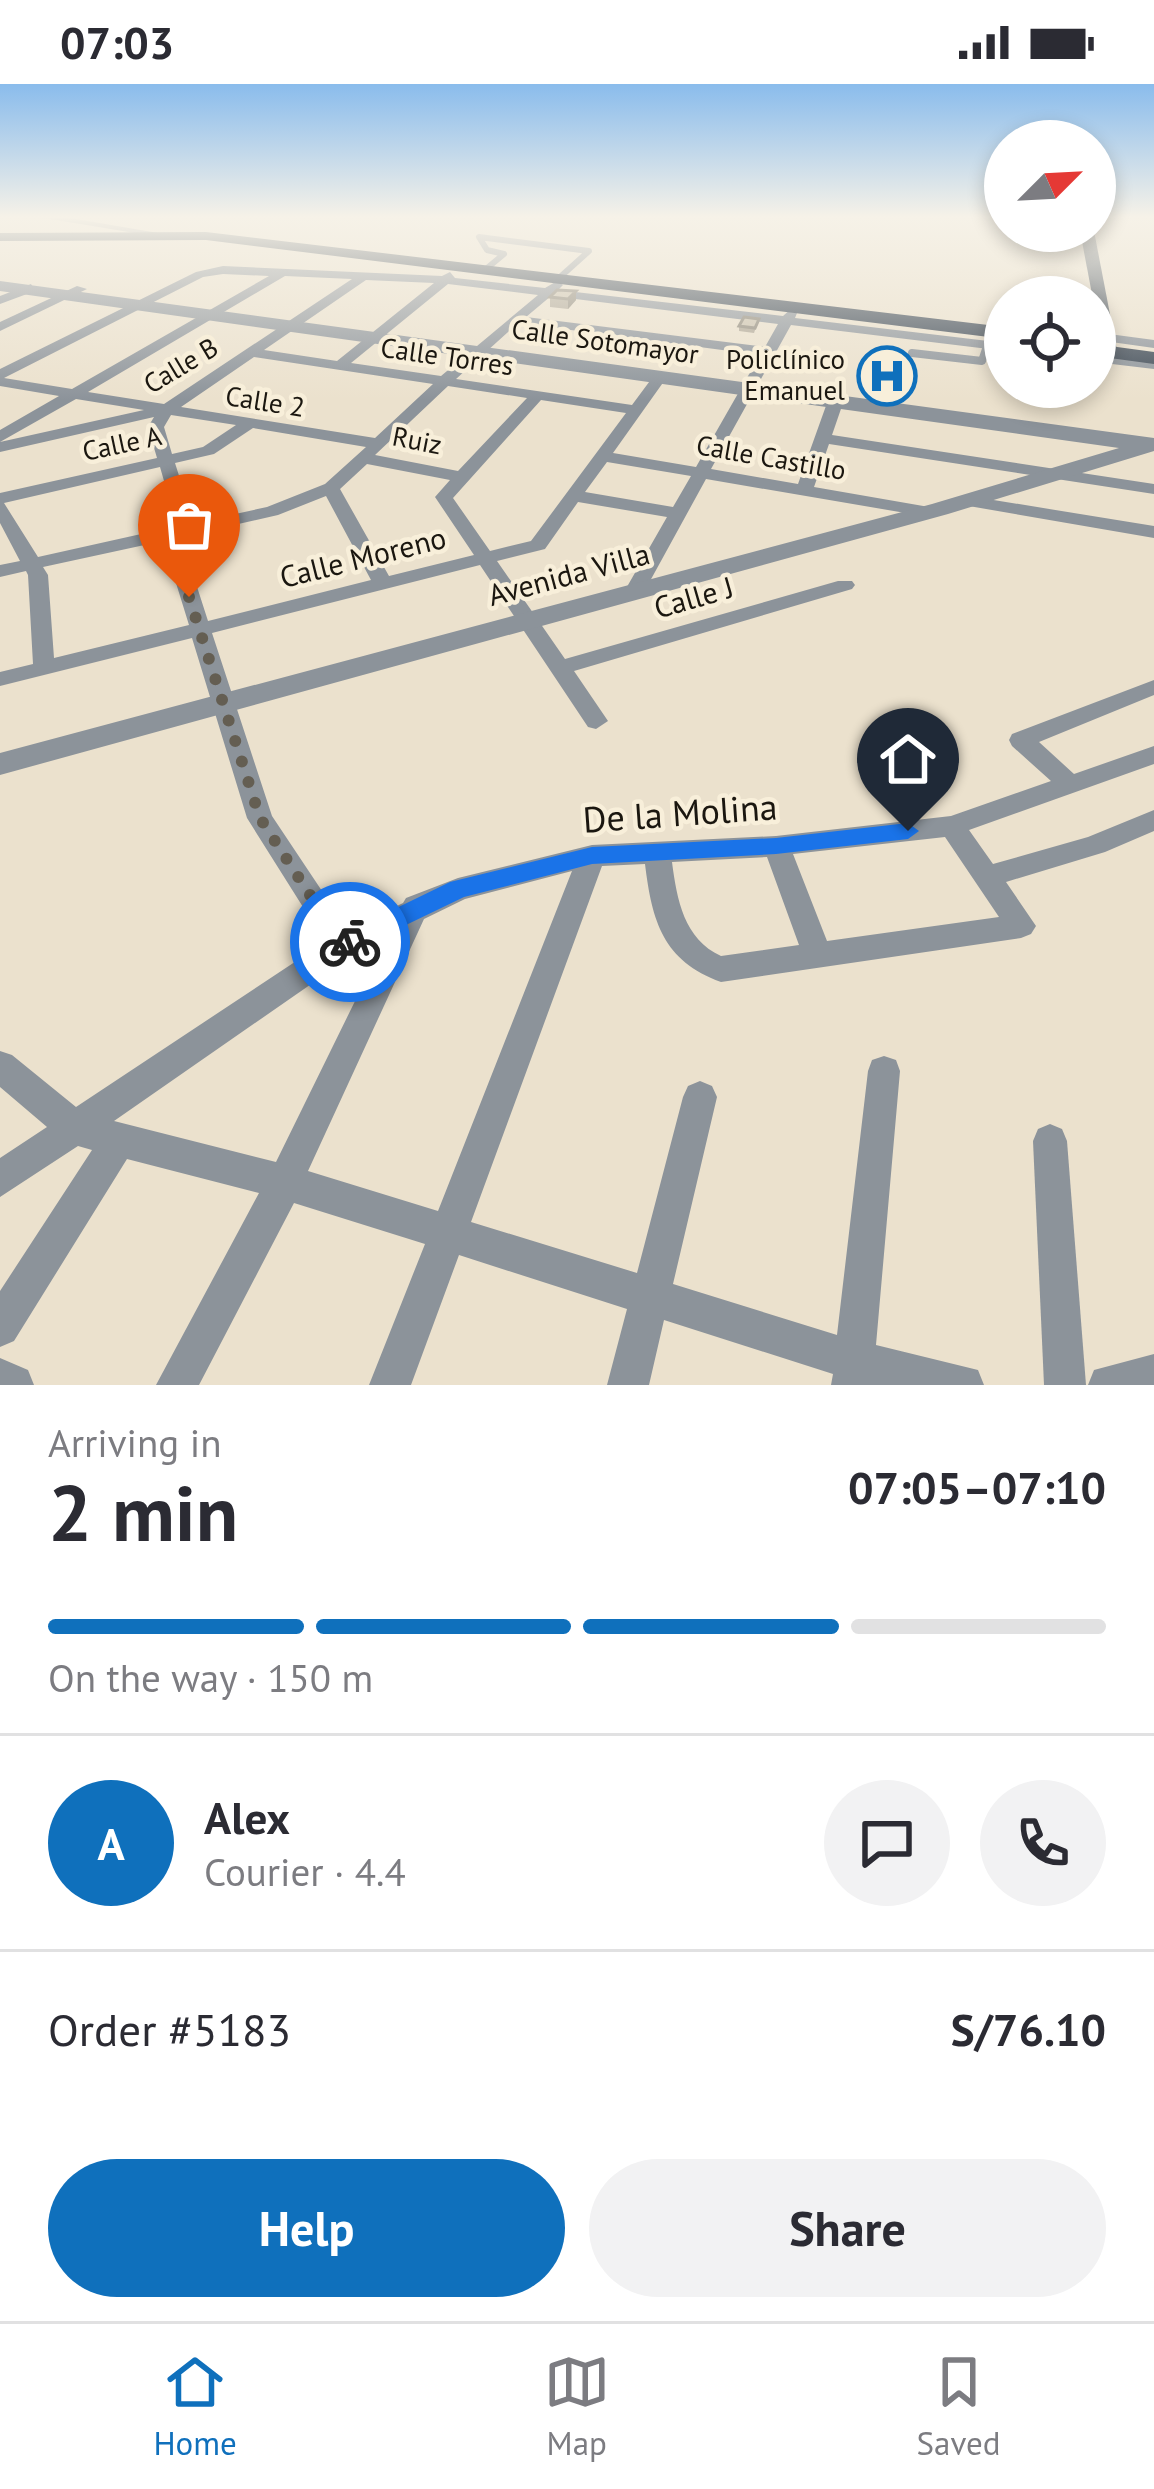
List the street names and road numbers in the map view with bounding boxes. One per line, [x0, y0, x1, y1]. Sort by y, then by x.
street label: Calle Sotomayor [509, 311, 701, 371]
street label: Calle B [137, 330, 224, 401]
street label: Calle Torres [379, 330, 516, 382]
street label: Calle 2 [223, 378, 307, 424]
street label: Calle A [79, 418, 165, 468]
street label: Ruiz [390, 419, 445, 461]
street label: Calle Castillo [694, 427, 849, 487]
street label: Calle Moreno [275, 517, 450, 596]
street label: Avenida Villa [483, 533, 654, 614]
street label: Calle J [649, 567, 738, 626]
street label: De la Molina [581, 782, 779, 843]

